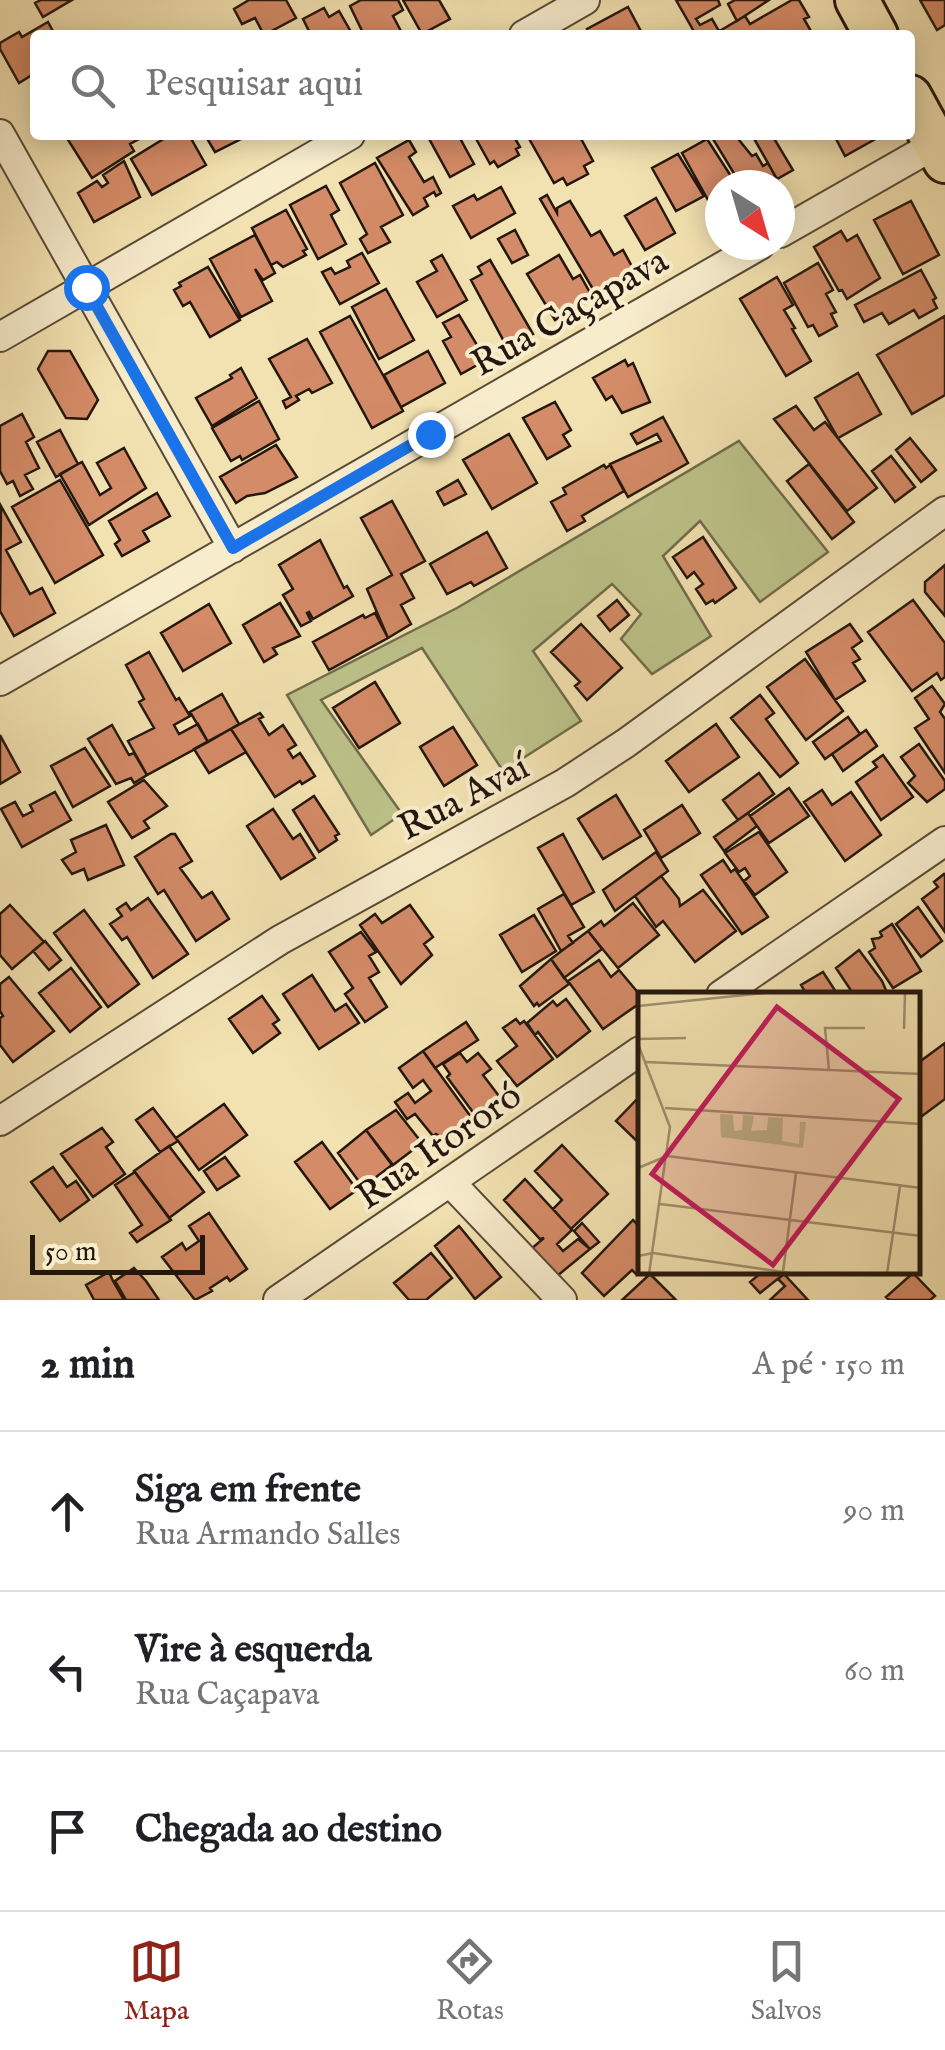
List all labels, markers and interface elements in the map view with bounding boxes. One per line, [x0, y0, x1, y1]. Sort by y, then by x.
search box [30, 30, 915, 140]
icon: search [65, 58, 120, 113]
text: Pesquisar aqui [145, 61, 363, 109]
north arrow [705, 170, 795, 260]
street label: Rua Caçapava [464, 238, 678, 389]
route start [64, 265, 110, 311]
route end [408, 412, 454, 458]
street label: Rua Avaí [391, 743, 541, 853]
inset map [638, 992, 920, 1275]
street label: Rua Itororó [348, 1073, 532, 1222]
scale bar [30, 1230, 205, 1274]
text: 50 m [45, 1235, 97, 1270]
text: 2 min [40, 1339, 135, 1392]
text: A pé · 150 m [753, 1345, 905, 1386]
text: Siga em frente [135, 1467, 361, 1515]
icon: ahead [40, 1484, 95, 1539]
text: 90 m [844, 1491, 905, 1532]
text: Rua Armando Salles [135, 1515, 400, 1556]
text: Vire à esquerda [135, 1627, 372, 1675]
icon: left [40, 1644, 95, 1699]
text: 60 m [844, 1651, 905, 1692]
text: Rua Caçapava [135, 1675, 320, 1716]
icon: arrive [40, 1804, 95, 1859]
text: Chegada ao destino [135, 1807, 442, 1855]
tab: Mapa [123, 1934, 189, 2029]
tab: Rotas [436, 1934, 504, 2029]
tab: Salvos [751, 1934, 822, 2029]

